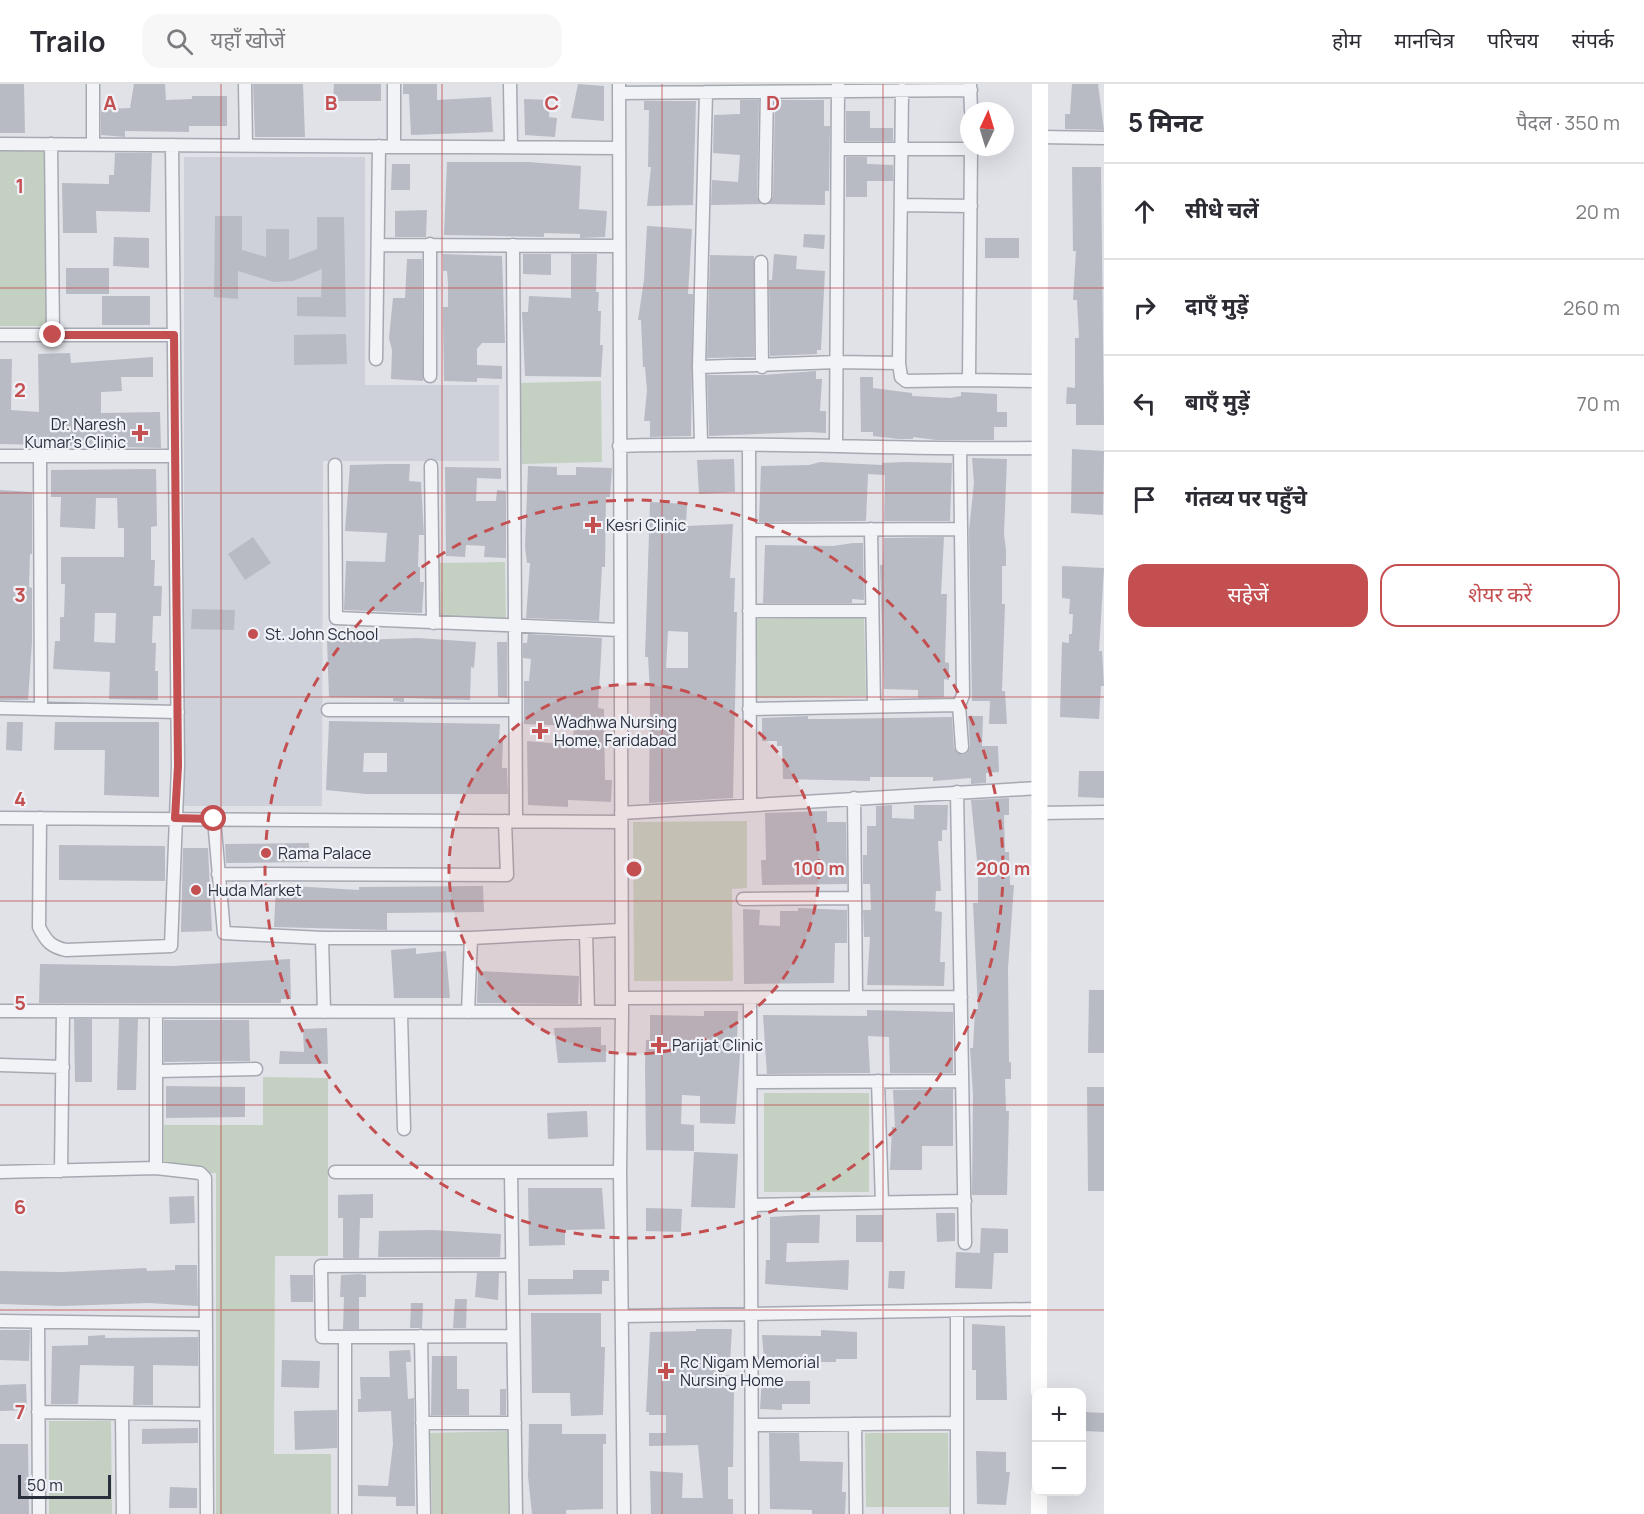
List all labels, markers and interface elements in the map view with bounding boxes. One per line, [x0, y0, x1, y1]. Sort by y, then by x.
search box [142, 14, 562, 68]
text: Trailo [30, 22, 106, 60]
icon: search [163, 25, 196, 58]
text: यहाँ खोजें [211, 25, 285, 55]
text: होम [1332, 26, 1361, 54]
text: मानचित्र [1394, 26, 1454, 54]
text: परिचय [1487, 26, 1539, 54]
text: संपर्क [1572, 26, 1614, 54]
text: A [103, 89, 117, 116]
text: B [325, 89, 338, 116]
text: C [545, 89, 559, 116]
text: D [766, 89, 780, 116]
north arrow [960, 102, 1014, 156]
text: 5 मिनट [1128, 104, 1203, 140]
text: पैदल · 350 m [1516, 109, 1620, 136]
text: 1 [16, 172, 24, 199]
icon: ahead [1128, 195, 1161, 228]
text: सीधे चलें [1185, 195, 1259, 225]
text: 20 m [1575, 198, 1620, 225]
icon: right [1128, 291, 1161, 324]
text: दाएँ मुड़ें [1185, 291, 1248, 321]
text: 260 m [1563, 294, 1620, 321]
route end [39, 321, 65, 347]
text: 2 [14, 376, 26, 403]
icon: left [1128, 387, 1161, 420]
text: बाएँ मुड़ें [1185, 387, 1250, 417]
text: 70 m [1577, 390, 1620, 417]
place label: Dr. Naresh Kumar's Clinic [24, 413, 126, 453]
marker: Dr. Naresh Kumar's Clinic [131, 424, 149, 442]
icon: arrive [1128, 483, 1161, 516]
text: गंतव्य पर पहुँचे [1185, 483, 1307, 513]
place label: Kesri Clinic [606, 514, 686, 536]
marker: Kesri Clinic [584, 516, 602, 534]
button: सहेजें [1128, 564, 1368, 627]
button: शेयर करें [1380, 564, 1620, 627]
text: 3 [14, 581, 26, 608]
place label: St. John School [265, 623, 379, 645]
marker: St. John School [246, 627, 260, 641]
place label: Wadhwa Nursing Home, Faridabad [554, 711, 677, 751]
marker: Wadhwa Nursing Home, Faridabad [531, 722, 549, 740]
text: 4 [14, 785, 26, 812]
route start [200, 805, 226, 831]
place label: Rama Palace [278, 842, 371, 864]
marker: Rama Palace [259, 846, 273, 860]
text: 100 m [793, 856, 845, 880]
text: 200 m [976, 856, 1030, 880]
centre of rings [624, 859, 644, 879]
place label: Huda Market [208, 879, 302, 901]
marker: Huda Market [189, 883, 203, 897]
text: 5 [14, 989, 26, 1016]
place label: Parijat Clinic [672, 1034, 763, 1056]
marker: Parijat Clinic [650, 1036, 668, 1054]
text: 6 [14, 1193, 26, 1220]
place label: Rc Nigam Memorial Nursing Home [680, 1351, 820, 1391]
marker: Rc Nigam Memorial Nursing Home [657, 1362, 675, 1380]
map controls [1032, 1388, 1086, 1496]
button: + [1032, 1388, 1086, 1442]
text: 7 [15, 1398, 25, 1425]
button: − [1032, 1442, 1086, 1496]
scale bar [18, 1472, 111, 1500]
text: 50 m [27, 1474, 63, 1496]

